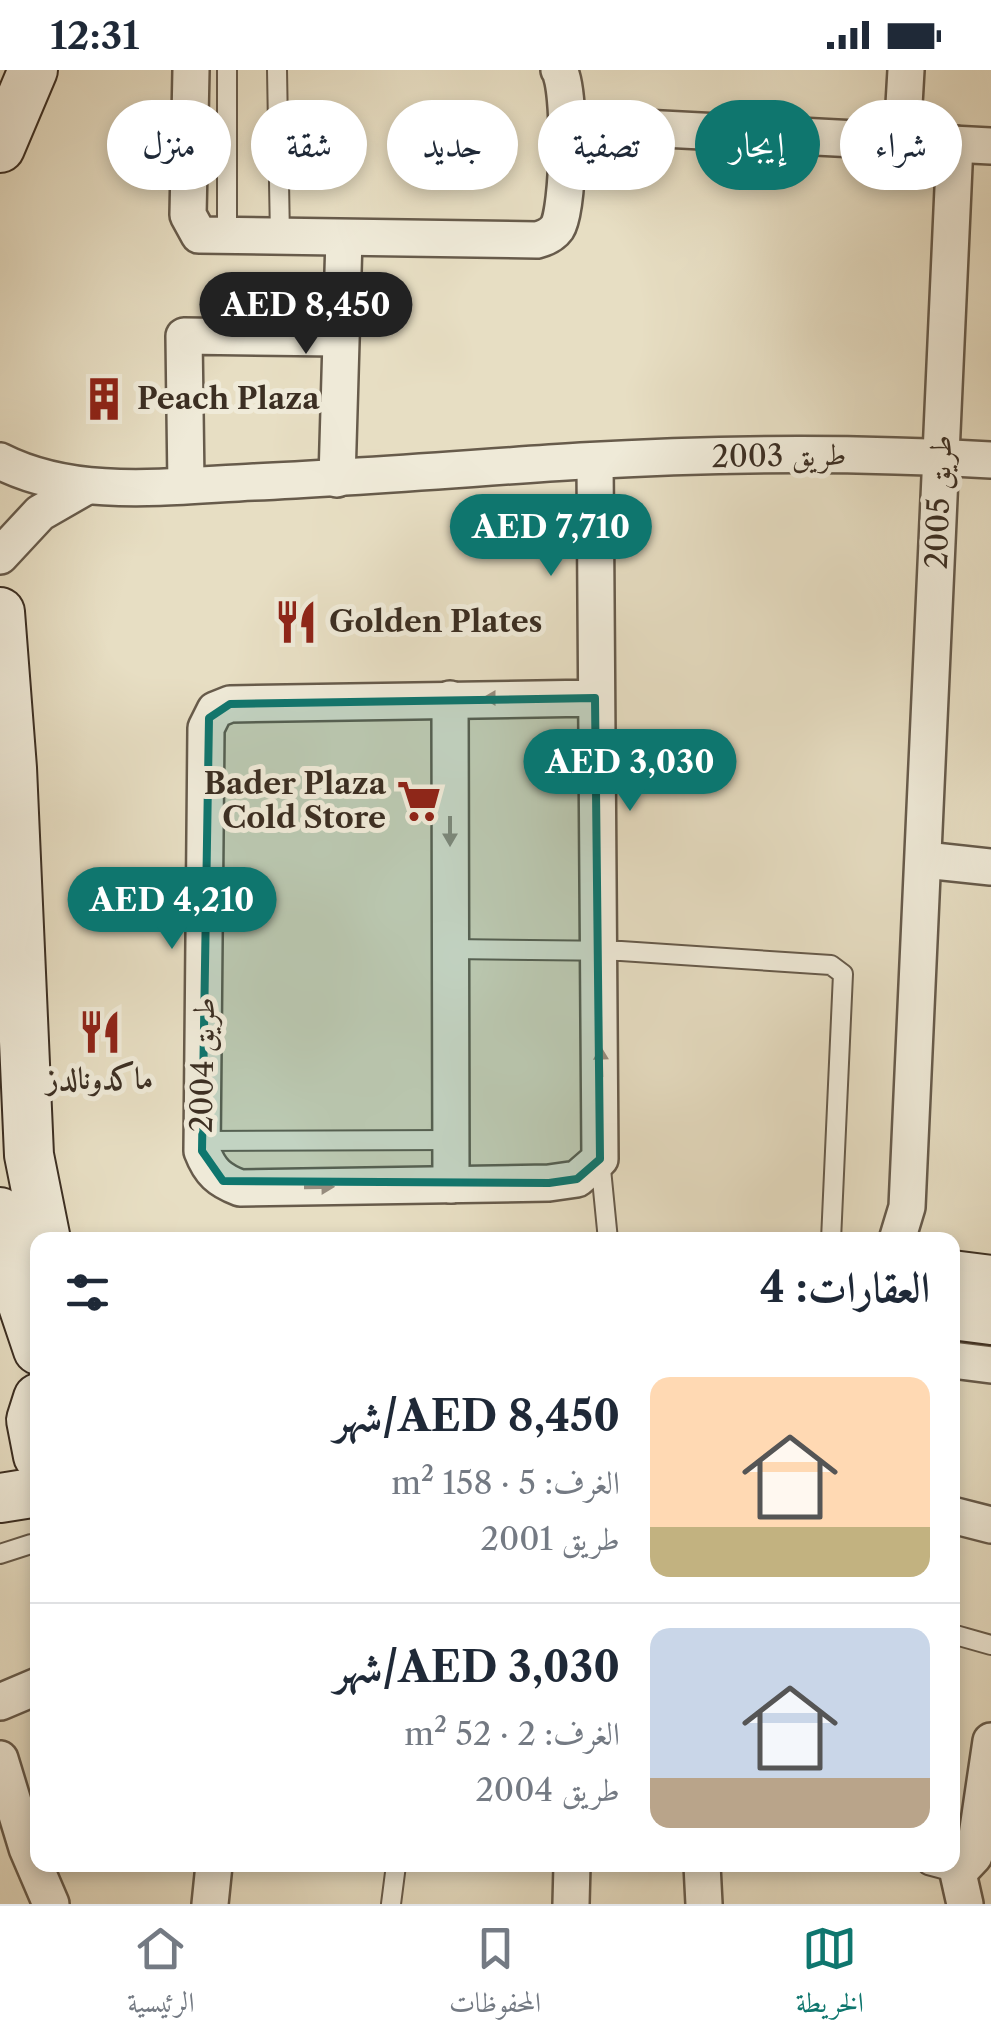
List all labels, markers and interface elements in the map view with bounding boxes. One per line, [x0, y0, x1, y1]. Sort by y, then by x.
text: 12:31 [50, 12, 139, 59]
chip: منزل [107, 100, 231, 190]
chip: شقة [251, 100, 367, 190]
chip: جديد [387, 100, 518, 190]
chip: تصفية [538, 100, 675, 190]
chip: إيجار [695, 100, 820, 190]
chip: شراء [840, 100, 962, 190]
pin: AED 8,450 [192, 272, 420, 357]
text: AED 8,450 [221, 285, 391, 324]
building icon: Peach Plaza [80, 375, 128, 423]
place label: Peach Plaza [137, 380, 320, 417]
street label: طريق 2005 [918, 434, 960, 570]
street label: طريق 2003 [711, 436, 847, 476]
pin: AED 7,710 [437, 494, 665, 579]
text: AED 7,710 [472, 507, 630, 546]
restaurant icon: Golden Plates [272, 598, 320, 646]
place label: Golden Plates [329, 603, 542, 640]
one-way arrow [481, 691, 513, 707]
pin: AED 3,030 [516, 729, 744, 814]
text: AED 3,030 [545, 742, 715, 781]
place label: Bader Plaza Cold Store [204, 765, 387, 836]
supermarket icon: Bader Plaza Cold Store [395, 777, 443, 825]
one-way arrow [442, 816, 458, 848]
pin: AED 4,210 [58, 867, 286, 952]
text: AED 4,210 [90, 880, 254, 919]
street label: طريق 2004 [183, 997, 223, 1133]
restaurant icon: ماكدونالدز [76, 1008, 124, 1056]
one-way arrow [593, 1046, 609, 1078]
place label: ماكدونالدز [44, 1060, 153, 1097]
one-way arrow [304, 1179, 336, 1195]
text: العقارات: 4 [760, 1261, 930, 1313]
icon: filters [60, 1265, 115, 1320]
text: AED 8,450/شهر [334, 1390, 620, 1442]
icon: home [730, 1417, 850, 1537]
text: الغرف: 5 · 158 m² [391, 1463, 620, 1502]
text: طريق 2001 [481, 1519, 620, 1558]
text: AED 3,030/شهر [334, 1641, 620, 1693]
icon: home [730, 1668, 850, 1788]
text: الغرف: 2 · 52 m² [404, 1714, 620, 1753]
text: طريق 2004 [475, 1770, 620, 1809]
tab: الرئيسية [127, 1921, 194, 2030]
tab: المحفوظات [449, 1921, 541, 2030]
tab: الخريطة [796, 1921, 864, 2030]

